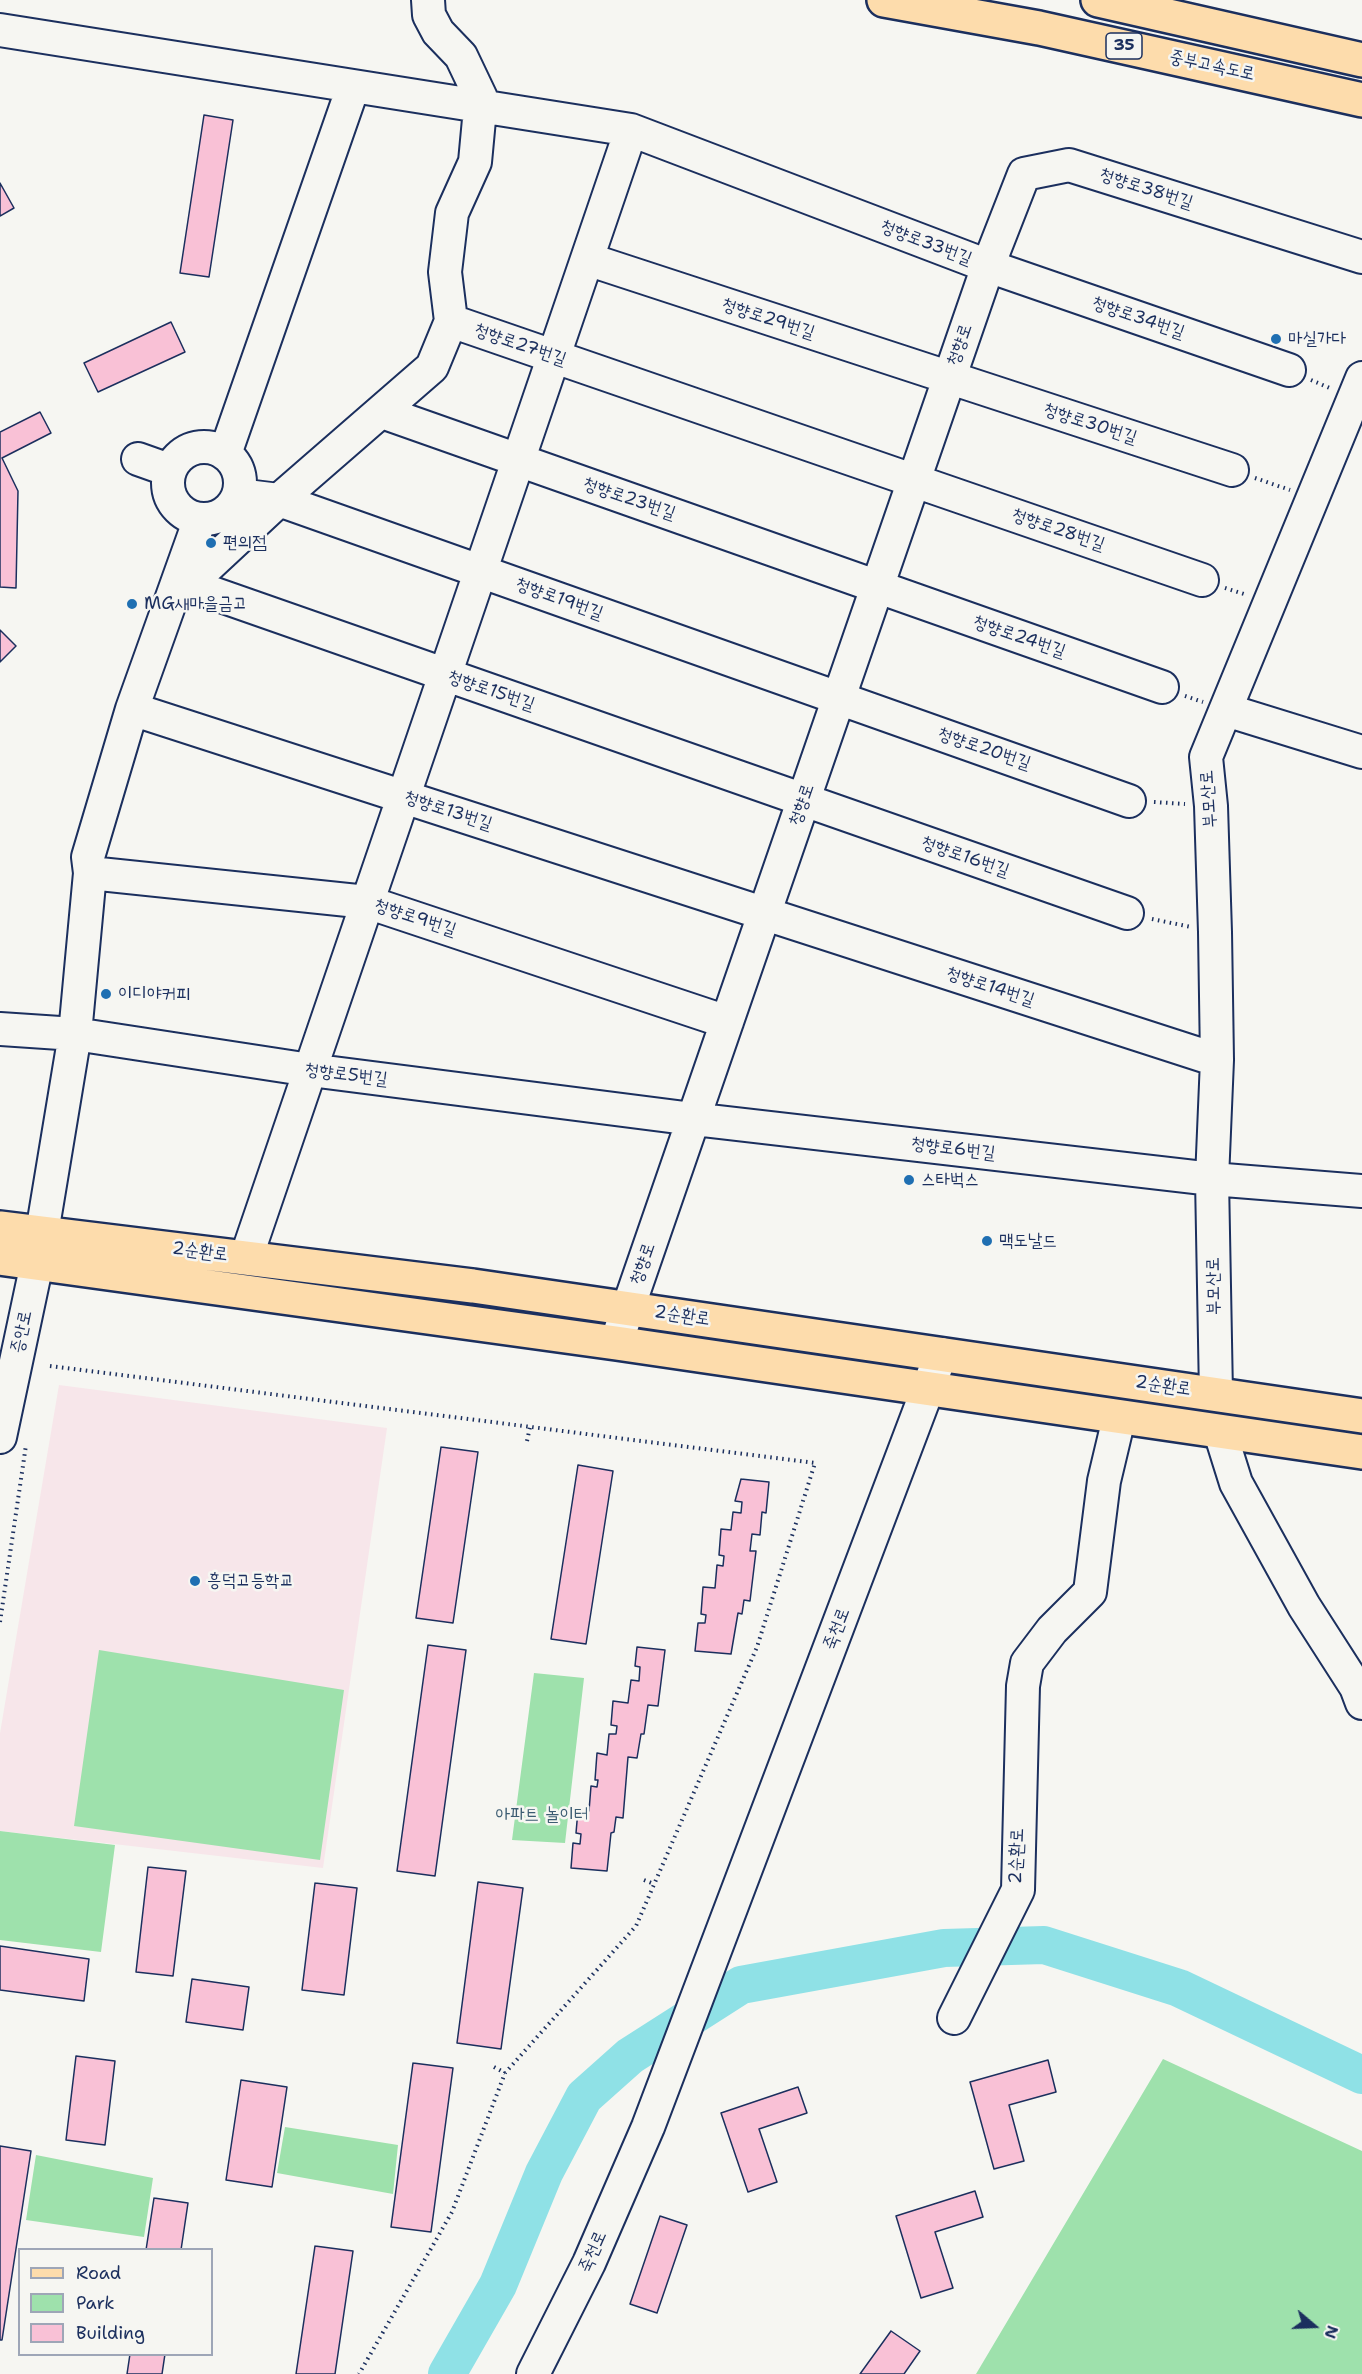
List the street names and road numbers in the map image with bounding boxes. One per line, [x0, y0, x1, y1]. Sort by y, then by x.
road number: 35 [1106, 33, 1142, 59]
street label: 중부고속도로 [1167, 46, 1257, 86]
street label: 청향로38번길 [1096, 164, 1196, 214]
street label: 청향로33번길 [877, 216, 975, 270]
street label: 청향로34번길 [1089, 292, 1187, 344]
street label: 청향로29번길 [719, 294, 817, 344]
street label: 청향로27번길 [471, 319, 569, 371]
street label: 청향로 [943, 321, 977, 369]
street label: 청향로30번길 [1040, 399, 1140, 449]
street label: 청향로23번길 [580, 473, 678, 525]
street label: 청향로28번길 [1009, 504, 1107, 556]
street label: 청향로19번길 [512, 573, 606, 625]
street label: 청향로24번길 [970, 611, 1068, 663]
street label: 청향로15번길 [445, 666, 537, 716]
street label: 청향로20번길 [935, 723, 1033, 775]
street label: 부모산로 [1196, 769, 1222, 829]
street label: 청향로 [785, 781, 819, 829]
street label: 청향로13번길 [401, 787, 495, 835]
street label: 청향로16번길 [918, 832, 1012, 882]
street label: 청향로9번길 [371, 895, 459, 941]
street label: 청향로14번길 [943, 963, 1037, 1011]
street label: 청향로5번길 [303, 1059, 389, 1091]
street label: 청향로6번길 [909, 1133, 997, 1165]
street label: 2순환로 [171, 1238, 229, 1266]
street label: 청향로 [626, 1240, 660, 1288]
street label: 부모산로 [1203, 1257, 1225, 1315]
street label: 2순환로 [653, 1301, 711, 1331]
street label: 증안로 [7, 1309, 37, 1355]
street label: 2순환로 [1134, 1371, 1192, 1401]
street label: 죽천로 [819, 1605, 855, 1653]
street label: 2순환로 [1005, 1828, 1029, 1884]
street label: 죽천로 [574, 2228, 612, 2276]

